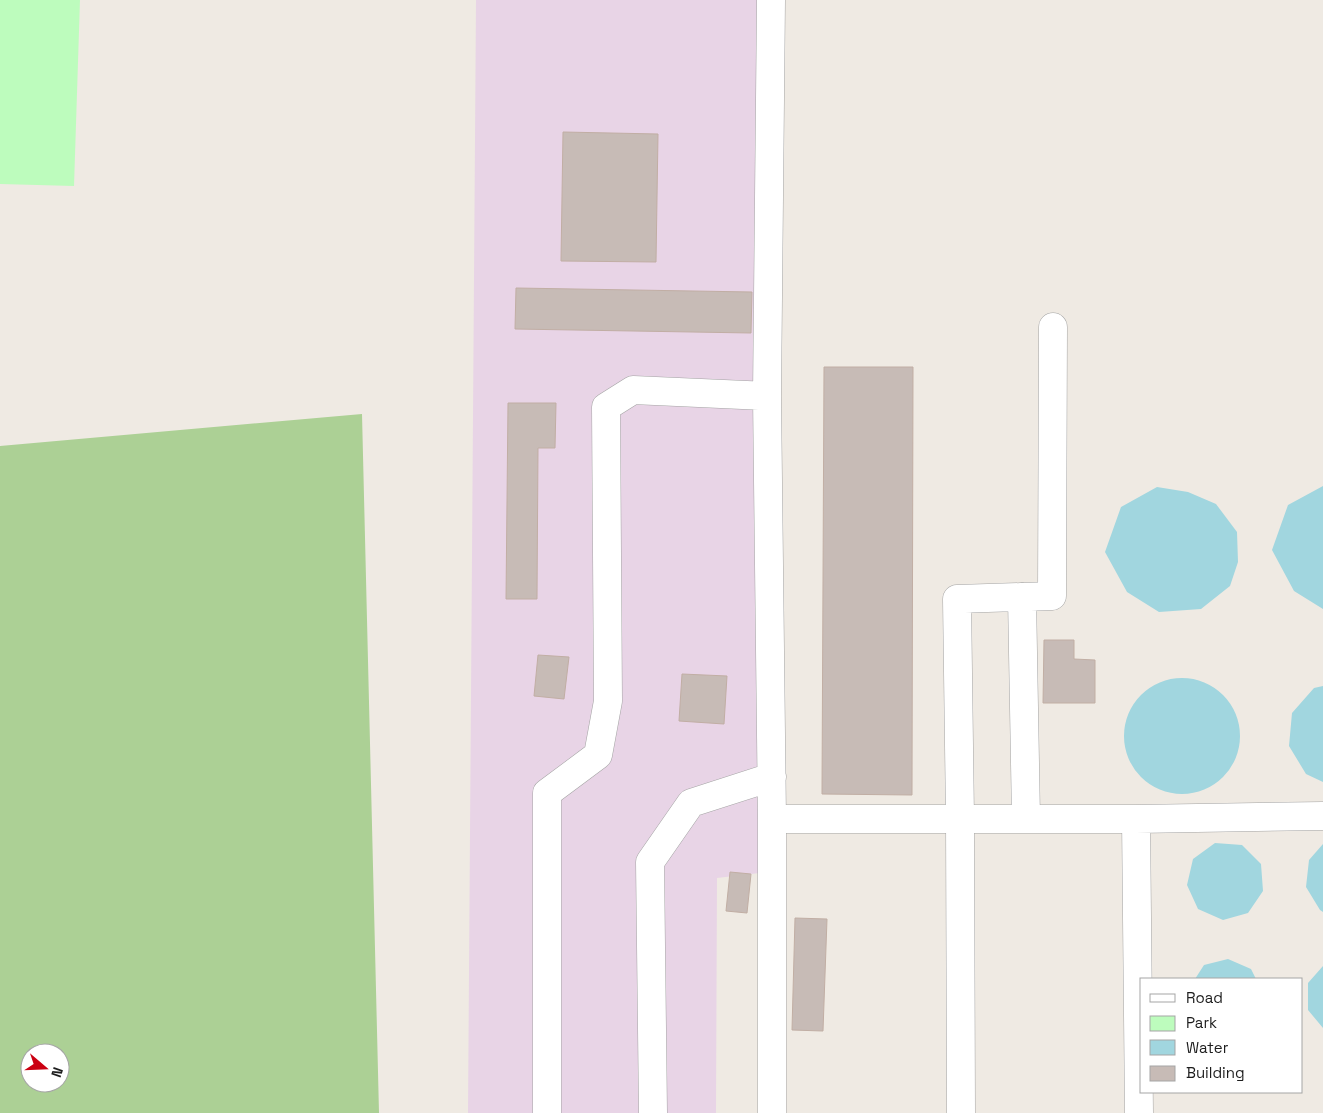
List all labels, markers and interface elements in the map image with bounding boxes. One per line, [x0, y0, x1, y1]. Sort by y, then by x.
legend [1140, 978, 1303, 1093]
text: Road [1186, 988, 1223, 1007]
text: Park [1186, 1013, 1217, 1032]
text: Water [1186, 1038, 1229, 1057]
north arrow [20, 1043, 70, 1093]
text: Building [1186, 1063, 1245, 1082]
text: N [47, 1065, 67, 1080]

